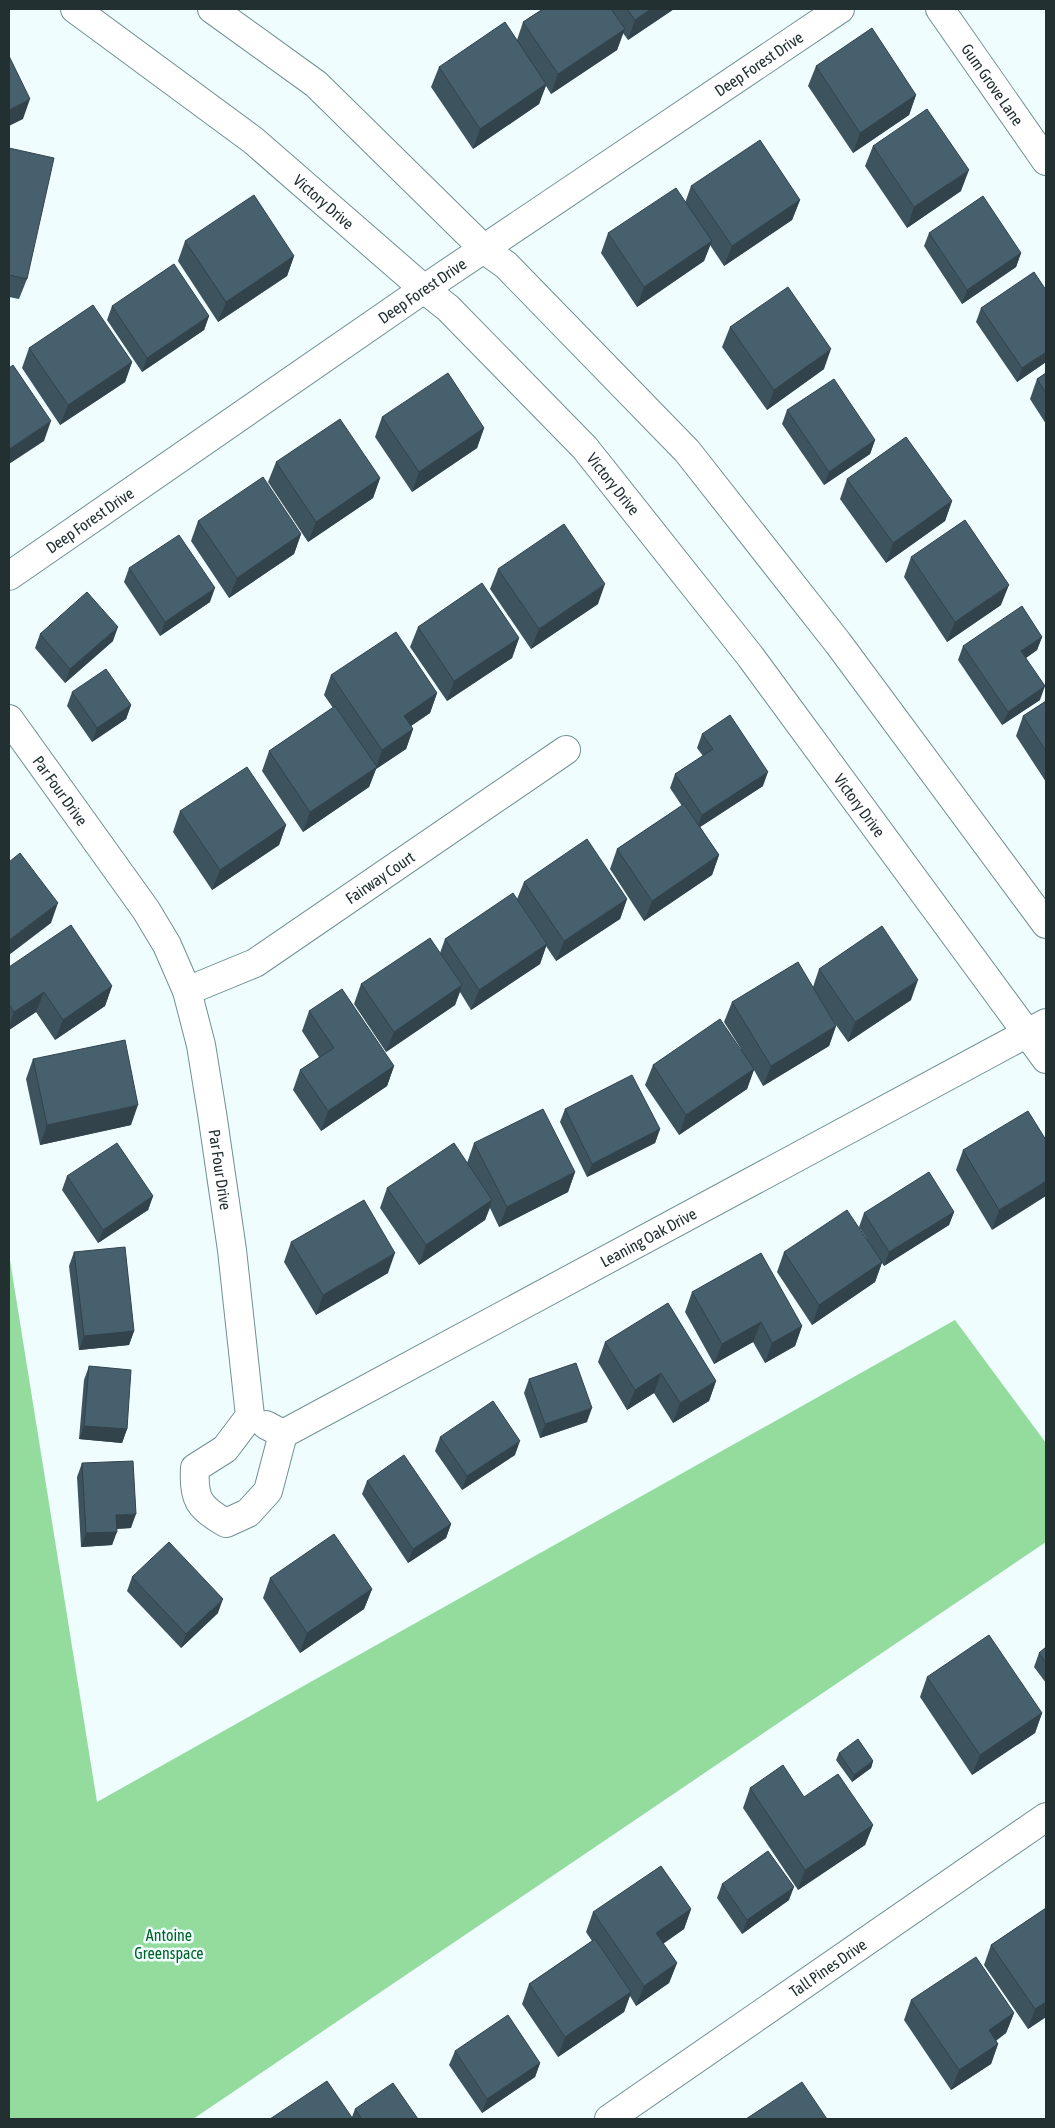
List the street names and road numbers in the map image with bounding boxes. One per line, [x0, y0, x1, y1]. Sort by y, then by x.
street label: Deep Forest Drive [711, 28, 806, 100]
street label: Gum Grove Lane [958, 40, 1027, 129]
street label: Victory Drive [290, 171, 358, 233]
street label: Deep Forest Drive [375, 254, 469, 327]
street label: Victory Drive [583, 449, 643, 518]
street label: Deep Forest Drive [42, 484, 137, 557]
street label: Par Four Drive [29, 752, 91, 829]
street label: Victory Drive [830, 770, 889, 840]
street label: Fairway Court [342, 847, 418, 907]
street label: Par Four Drive [205, 1128, 235, 1211]
street label: Leaning Oak Drive [597, 1204, 699, 1270]
street label: Tall Pines Drive [786, 1935, 870, 2001]

